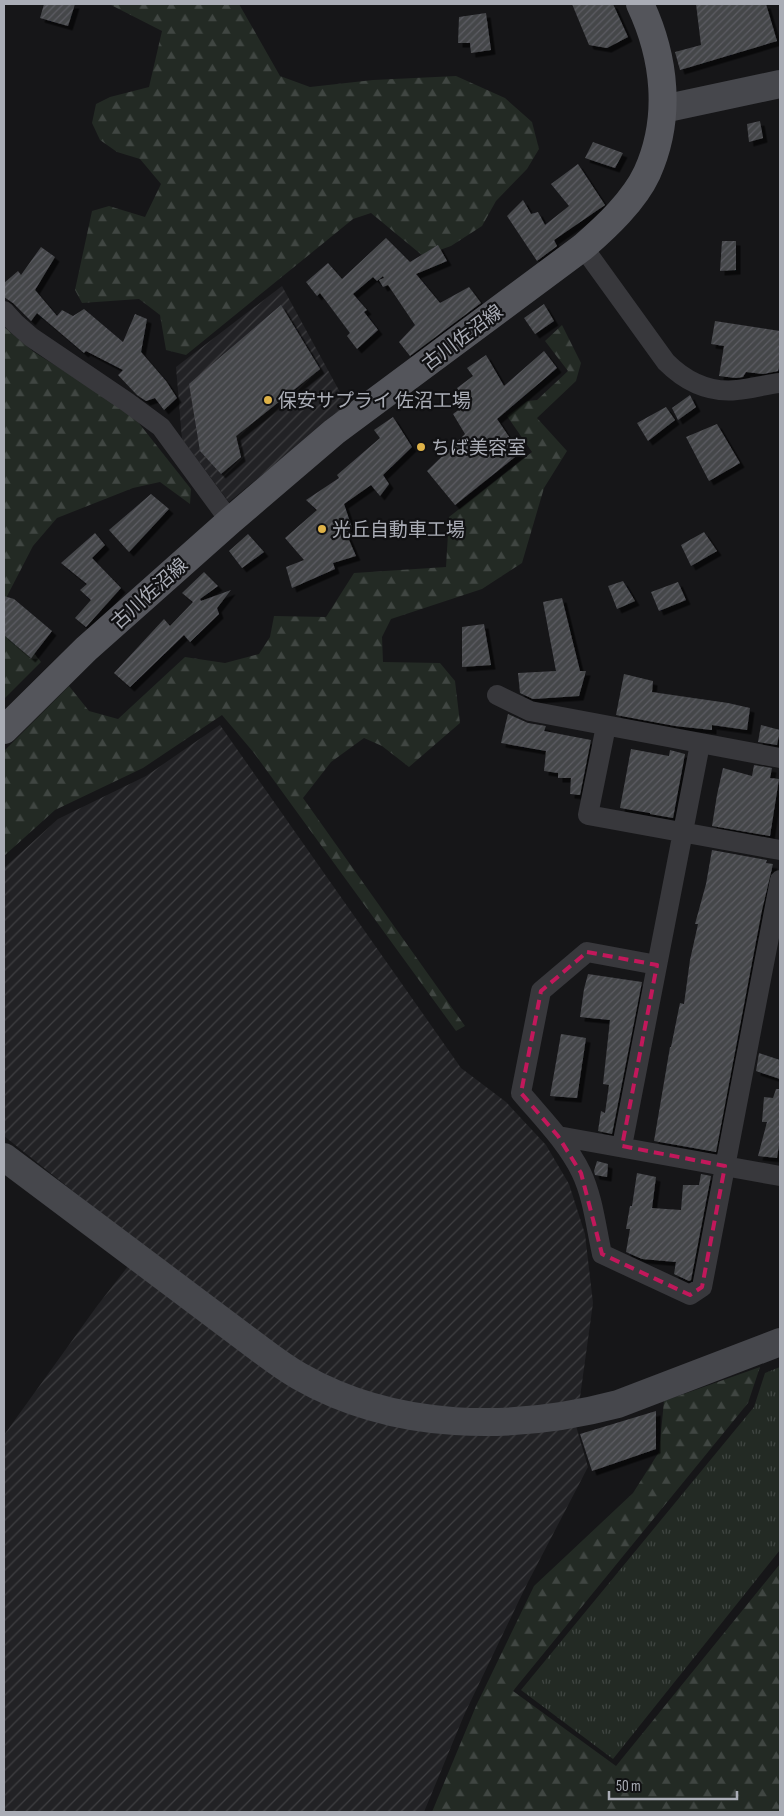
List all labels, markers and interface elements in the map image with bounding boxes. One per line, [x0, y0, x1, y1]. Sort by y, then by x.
street label: 古川佐沼線 [418, 300, 508, 376]
place label: 保安サプライ 佐沼工場 [278, 390, 471, 413]
marker: 保安サプライ 佐沼工場 [262, 394, 274, 406]
place label: ちば美容室 [431, 437, 526, 460]
marker: ちば美容室 [415, 441, 427, 453]
place label: 光丘自動車工場 [332, 519, 465, 542]
marker: 光丘自動車工場 [316, 523, 328, 535]
street label: 古川佐沼線 [107, 554, 193, 634]
scale bar [609, 1768, 736, 1800]
text: 50 m [616, 1777, 641, 1796]

